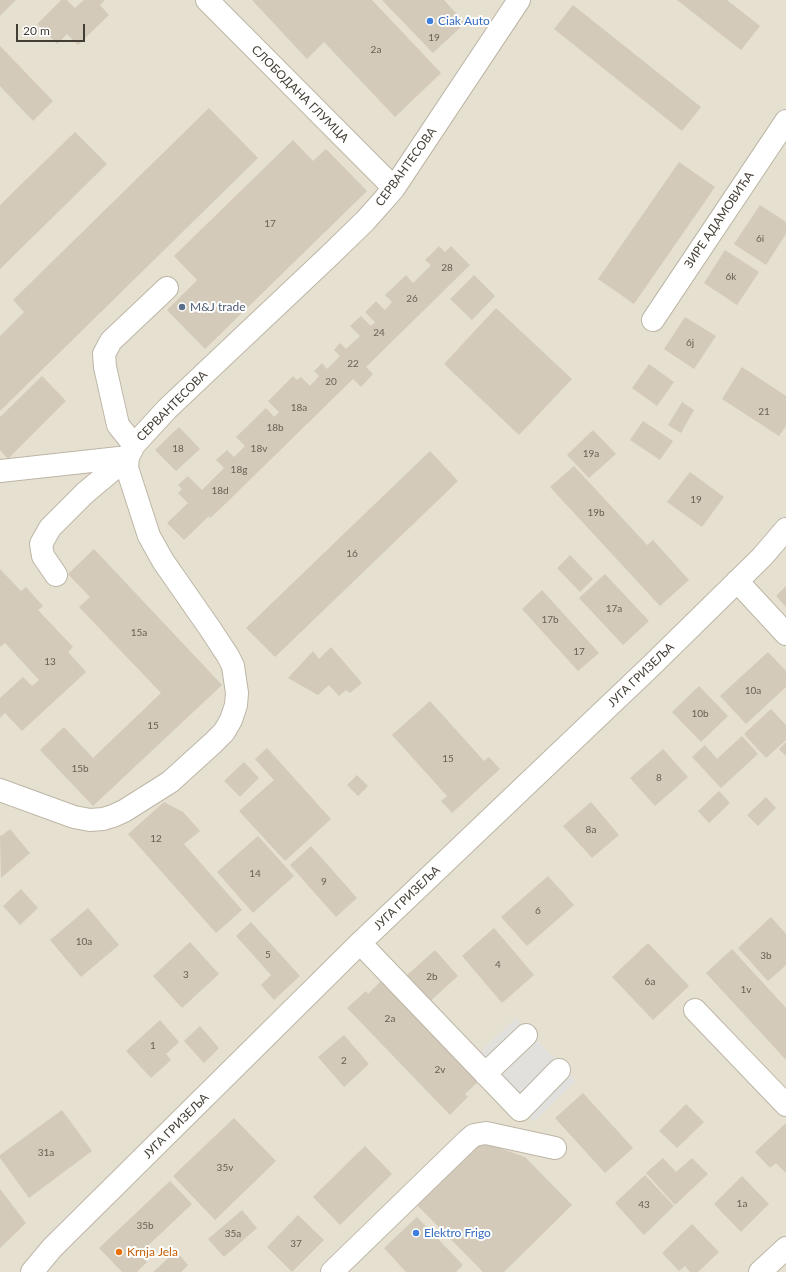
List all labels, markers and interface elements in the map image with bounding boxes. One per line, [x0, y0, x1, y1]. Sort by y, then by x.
place label: Ciak Auto [438, 14, 490, 28]
scale bar [18, 16, 87, 42]
marker: Ciak Auto [425, 16, 435, 26]
text: 20 m [23, 23, 50, 38]
house number: 19 [428, 32, 440, 44]
street label: СЛОБОДАНА ГЛУМЦА [248, 42, 352, 146]
house number: 2a [371, 44, 381, 56]
street label: СЕРВАНТЕСОВА [373, 125, 439, 209]
street label: ЗИРЕ АДАМОВИЋА [681, 169, 757, 271]
house number: 17 [264, 218, 276, 230]
house number: 6i [756, 233, 764, 245]
house number: 28 [441, 262, 453, 274]
house number: 6k [726, 271, 736, 283]
house number: 26 [406, 293, 418, 305]
place label: M&J trade [190, 300, 246, 314]
marker: M&J trade [177, 302, 187, 312]
house number: 24 [373, 327, 385, 339]
house number: 6j [686, 337, 694, 349]
house number: 22 [347, 358, 359, 370]
street label: СЕРВАНТЕСОВА [134, 368, 210, 444]
house number: 20 [325, 376, 337, 388]
house number: 18a [291, 402, 307, 414]
house number: 21 [758, 406, 770, 418]
house number: 18b [266, 422, 284, 434]
house number: 18 [172, 443, 184, 455]
house number: 18v [251, 443, 267, 455]
house number: 19a [583, 448, 599, 460]
house number: 18g [231, 464, 247, 476]
house number: 18d [211, 485, 229, 497]
house number: 19 [690, 494, 702, 506]
house number: 19b [587, 507, 605, 519]
house number: 16 [346, 548, 358, 560]
house number: 17a [606, 603, 622, 615]
house number: 17b [541, 614, 559, 626]
house number: 15a [131, 627, 147, 639]
street label: ЈУГА ГРИЗЕЉА [605, 640, 677, 710]
house number: 17 [573, 646, 585, 658]
house number: 13 [44, 656, 56, 668]
house number: 10a [745, 685, 761, 697]
house number: 10b [691, 708, 709, 720]
house number: 15 [147, 720, 159, 732]
house number: 15 [442, 753, 454, 765]
house number: 15b [71, 763, 89, 775]
house number: 8 [656, 772, 662, 784]
house number: 8a [586, 824, 596, 836]
house number: 12 [150, 833, 162, 845]
street label: ЈУГА ГРИЗЕЉА [371, 863, 443, 933]
house number: 14 [249, 868, 261, 880]
house number: 9 [321, 876, 327, 888]
house number: 6 [535, 905, 541, 917]
house number: 10a [76, 936, 92, 948]
house number: 5 [265, 949, 271, 961]
house number: 3b [760, 950, 772, 962]
house number: 4 [495, 959, 501, 971]
house number: 3 [183, 969, 189, 981]
house number: 2b [426, 971, 438, 983]
house number: 6a [645, 976, 655, 988]
house number: 1v [741, 984, 751, 996]
house number: 2a [385, 1013, 395, 1025]
house number: 1 [150, 1040, 156, 1052]
house number: 2 [341, 1055, 347, 1067]
house number: 2v [435, 1064, 445, 1076]
street label: ЈУГА ГРИЗЕЉА [140, 1090, 212, 1162]
house number: 31a [38, 1147, 54, 1159]
house number: 35v [217, 1162, 233, 1174]
house number: 1a [737, 1198, 747, 1210]
house number: 43 [638, 1199, 650, 1211]
house number: 35b [136, 1220, 154, 1232]
place label: Elektro Frigo [424, 1226, 491, 1240]
house number: 35a [225, 1228, 241, 1240]
marker: Elektro Frigo [411, 1228, 421, 1238]
house number: 37 [290, 1238, 302, 1250]
place label: Krnja Jela [127, 1245, 178, 1259]
marker: Krnja Jela [114, 1247, 124, 1257]

